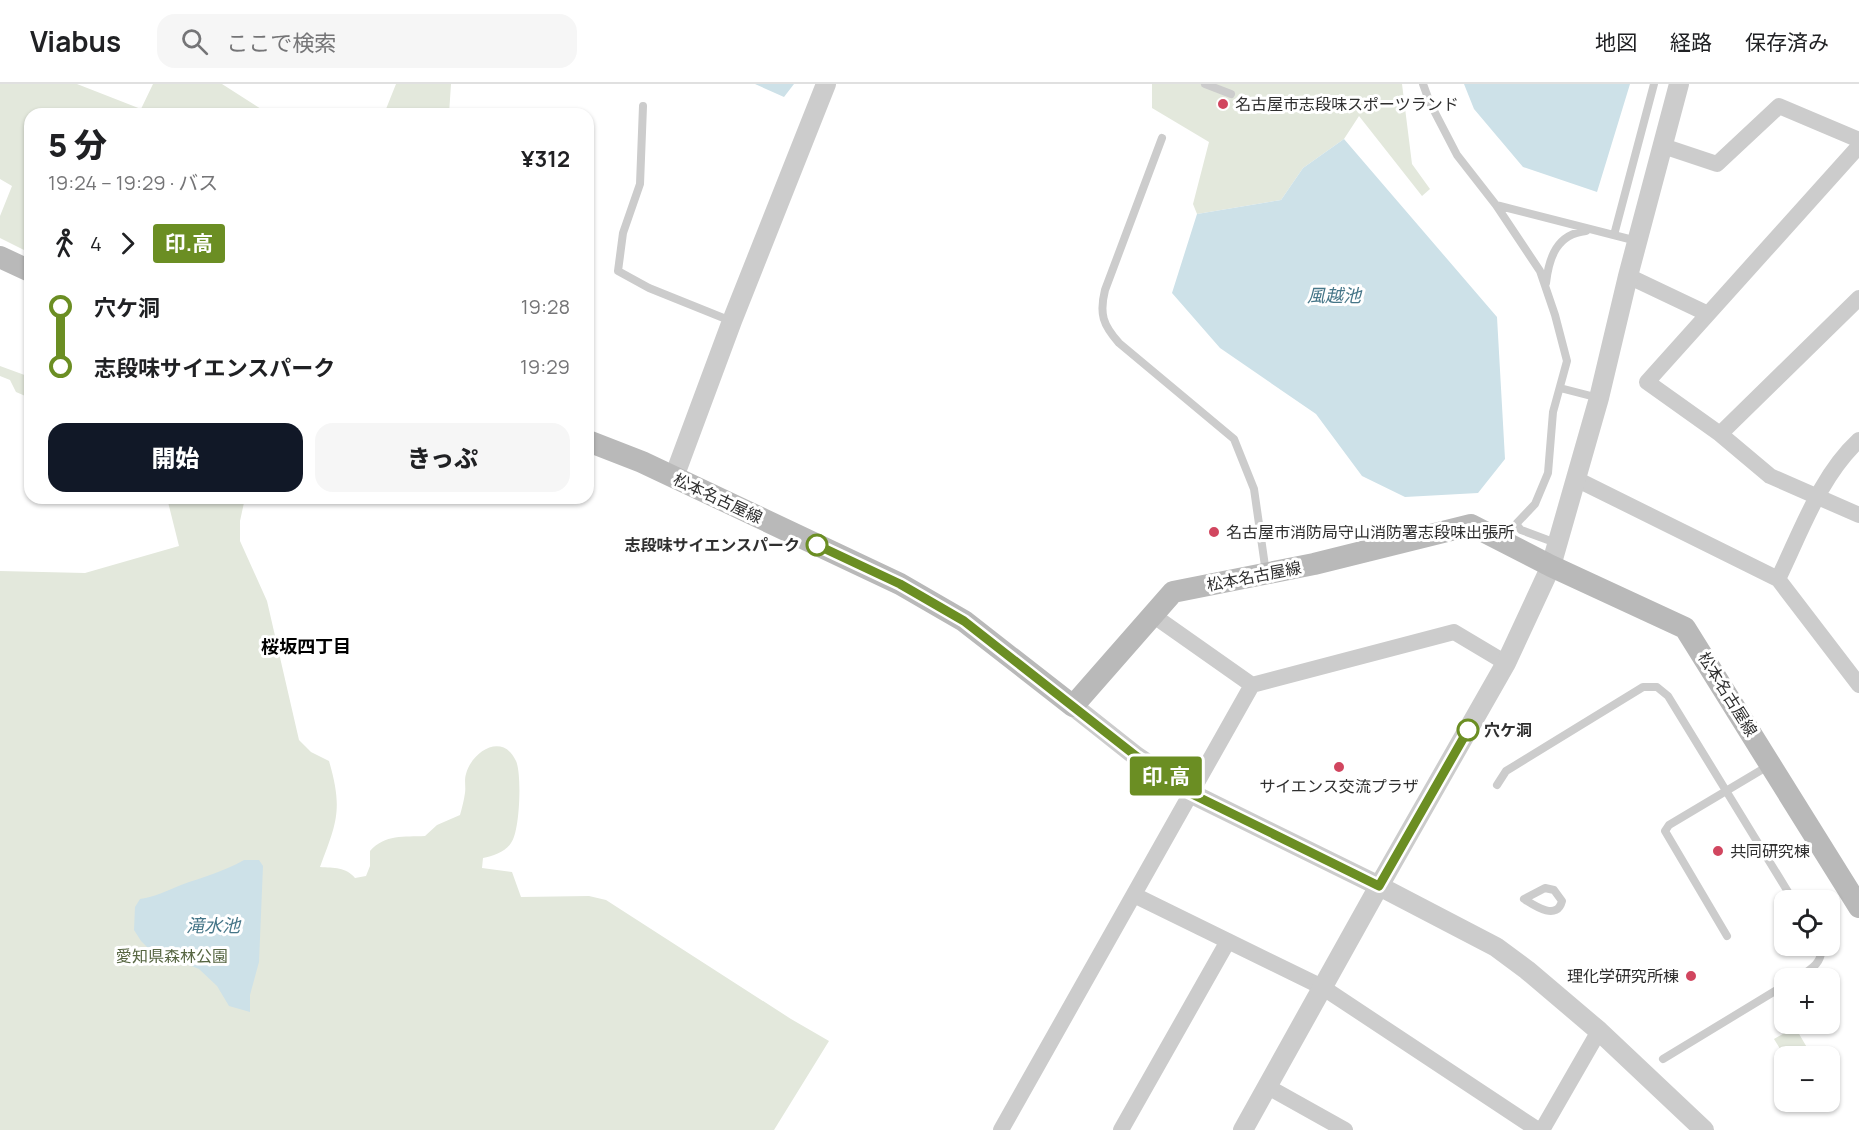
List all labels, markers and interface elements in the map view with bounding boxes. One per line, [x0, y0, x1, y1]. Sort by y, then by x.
search box [157, 14, 577, 68]
text: Viabus [30, 22, 121, 60]
icon: search [178, 25, 211, 58]
text: ここで検索 [226, 28, 336, 58]
text: 地図 [1595, 28, 1637, 56]
text: 経路 [1670, 28, 1712, 56]
text: 保存済み [1745, 28, 1829, 56]
place label: 名古屋市志段味スポーツランド [1235, 93, 1459, 115]
marker: 名古屋市志段味スポーツランド [1216, 97, 1230, 111]
text: 5 分 [48, 122, 107, 167]
text: ¥312 [521, 144, 570, 174]
text: 19:24 – 19:29 · バス [48, 169, 218, 196]
icon: walk [48, 227, 81, 260]
icon: forward [111, 227, 144, 260]
text: 印.高 [165, 229, 213, 257]
text: 4 [90, 230, 102, 257]
water label: 風越池 [1307, 283, 1363, 307]
text: 穴ケ洞 [94, 293, 160, 323]
text: 19:28 [521, 293, 570, 320]
text: 志段味サイエンスパーク [94, 353, 335, 383]
text: 19:29 [520, 353, 570, 380]
button: 開始 [48, 423, 303, 492]
button: きっぷ [315, 423, 570, 492]
street label: 松本名古屋線 [670, 468, 766, 528]
place label: 名古屋市消防局守山消防署志段味出張所 [1226, 521, 1514, 543]
marker: 名古屋市消防局守山消防署志段味出張所 [1207, 525, 1221, 539]
place label: 志段味サイエンスパーク [624, 534, 800, 556]
marker: 志段味サイエンスパーク [806, 534, 828, 556]
street label: 松本名古屋線 [1205, 556, 1303, 596]
district label: 桜坂四丁目 [261, 634, 351, 658]
street label: 松本名古屋線 [1693, 647, 1763, 741]
marker: 穴ケ洞 [1457, 719, 1479, 741]
place label: 穴ケ洞 [1484, 719, 1532, 741]
line badge: 印.高 [1132, 756, 1200, 796]
marker: サイエンス交流プラザ [1332, 760, 1346, 774]
text: 印.高 [1142, 762, 1190, 790]
place label: サイエンス交流プラザ [1259, 775, 1419, 797]
place label: 共同研究棟 [1730, 840, 1810, 862]
marker: 共同研究棟 [1711, 844, 1725, 858]
map controls [1774, 890, 1840, 1112]
button: locate [1774, 890, 1840, 956]
water label: 滝水池 [186, 913, 242, 937]
park label: 愛知県森林公園 [116, 945, 228, 967]
place label: 理化学研究所棟 [1567, 965, 1679, 987]
button: + [1774, 968, 1840, 1034]
marker: 理化学研究所棟 [1684, 969, 1698, 983]
button: − [1774, 1046, 1840, 1112]

